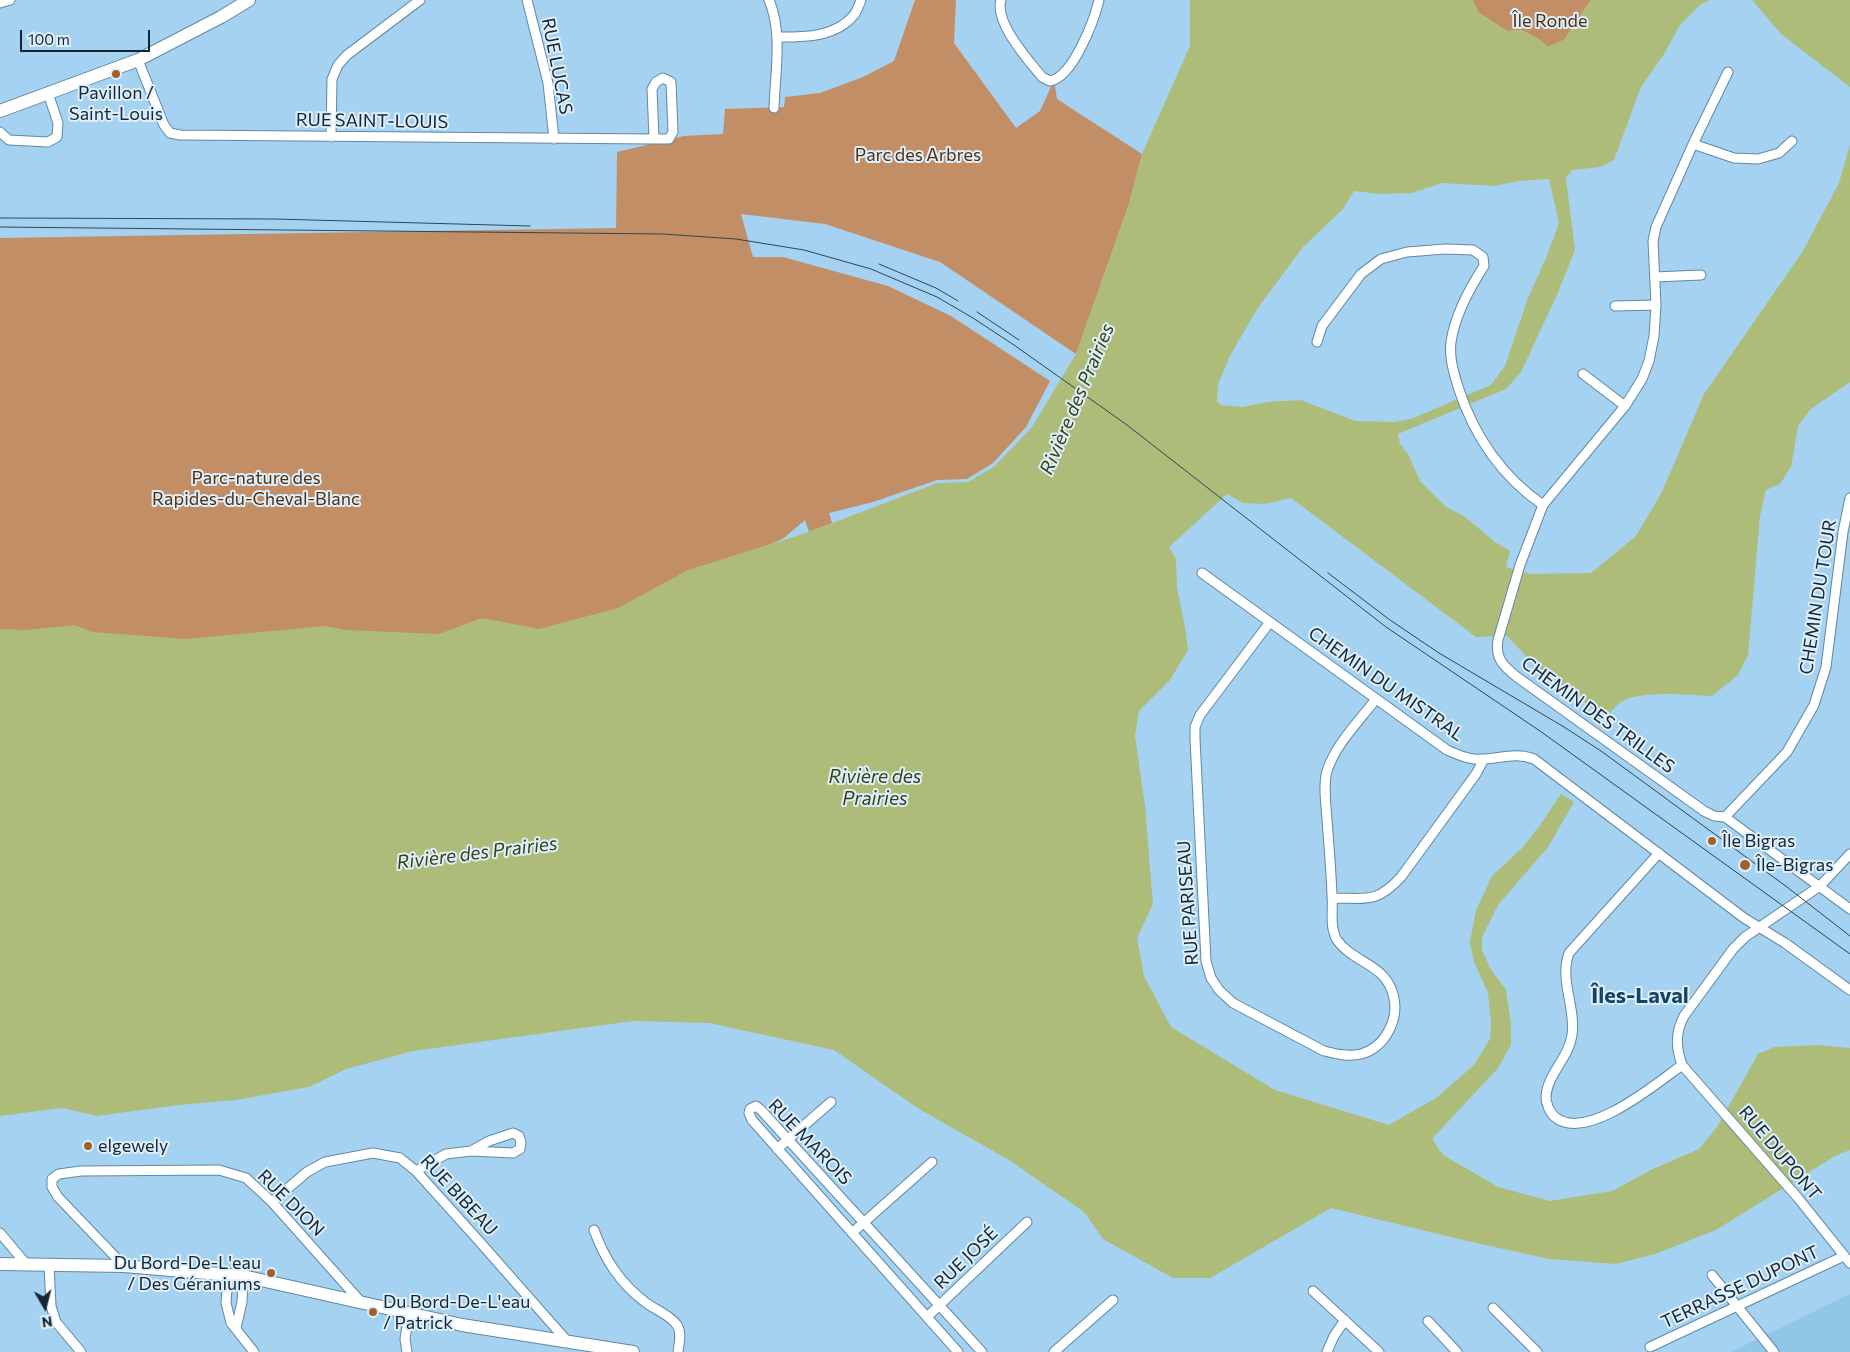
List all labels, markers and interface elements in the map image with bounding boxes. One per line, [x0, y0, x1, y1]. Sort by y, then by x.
park label: Île Ronde [1513, 10, 1587, 32]
street label: RUE LUCAS [537, 16, 577, 116]
scale bar [22, 20, 152, 52]
text: 100 m [28, 30, 70, 48]
marker: Pavillon / Saint-Louis [110, 68, 122, 80]
place label: Pavillon / Saint-Louis [69, 82, 163, 125]
street label: RUE SAINT-LOUIS [296, 109, 448, 133]
park label: Parc des Arbres [855, 144, 981, 166]
water label: Rivière des Prairies [1035, 320, 1119, 478]
park label: Parc-nature des Rapides-du-Cheval-Blanc [152, 467, 360, 509]
street label: CHEMIN DU TOUR [1795, 518, 1841, 676]
street label: CHEMIN DU MISTRAL [1304, 622, 1468, 746]
street label: CHEMIN DES TRILLES [1517, 652, 1679, 778]
water label: Rivière des Prairies [829, 766, 921, 810]
place label: Île Bigras [1722, 830, 1795, 852]
water label: Rivière des Prairies [395, 832, 559, 874]
marker: Île Bigras [1706, 835, 1718, 847]
street label: RUE PARISEAU [1173, 840, 1203, 966]
place label: Île-Bigras [1756, 854, 1833, 876]
marker: Île-Bigras [1738, 858, 1752, 872]
district label: Îles-Laval [1591, 983, 1689, 1009]
street label: RUE MAROIS [764, 1095, 856, 1189]
street label: RUE DUPONT [1734, 1101, 1826, 1205]
place label: elgewely [98, 1135, 168, 1157]
marker: elgewely [82, 1140, 94, 1152]
street label: RUE BIBEAU [416, 1150, 502, 1240]
street label: RUE DION [253, 1165, 329, 1241]
street label: RUE JOSÉ [930, 1222, 1002, 1294]
street label: TERRASSE DUPONT [1658, 1241, 1822, 1333]
place label: Du Bord-De-L'eau / Des Géraniums [114, 1252, 261, 1294]
marker: Du Bord-De-L'eau / Des Géraniums [265, 1267, 277, 1279]
north arrow [20, 1282, 70, 1332]
place label: Du Bord-De-L'eau / Patrick [383, 1291, 530, 1334]
marker: Du Bord-De-L'eau / Patrick [367, 1306, 379, 1318]
text: N [41, 1313, 54, 1331]

